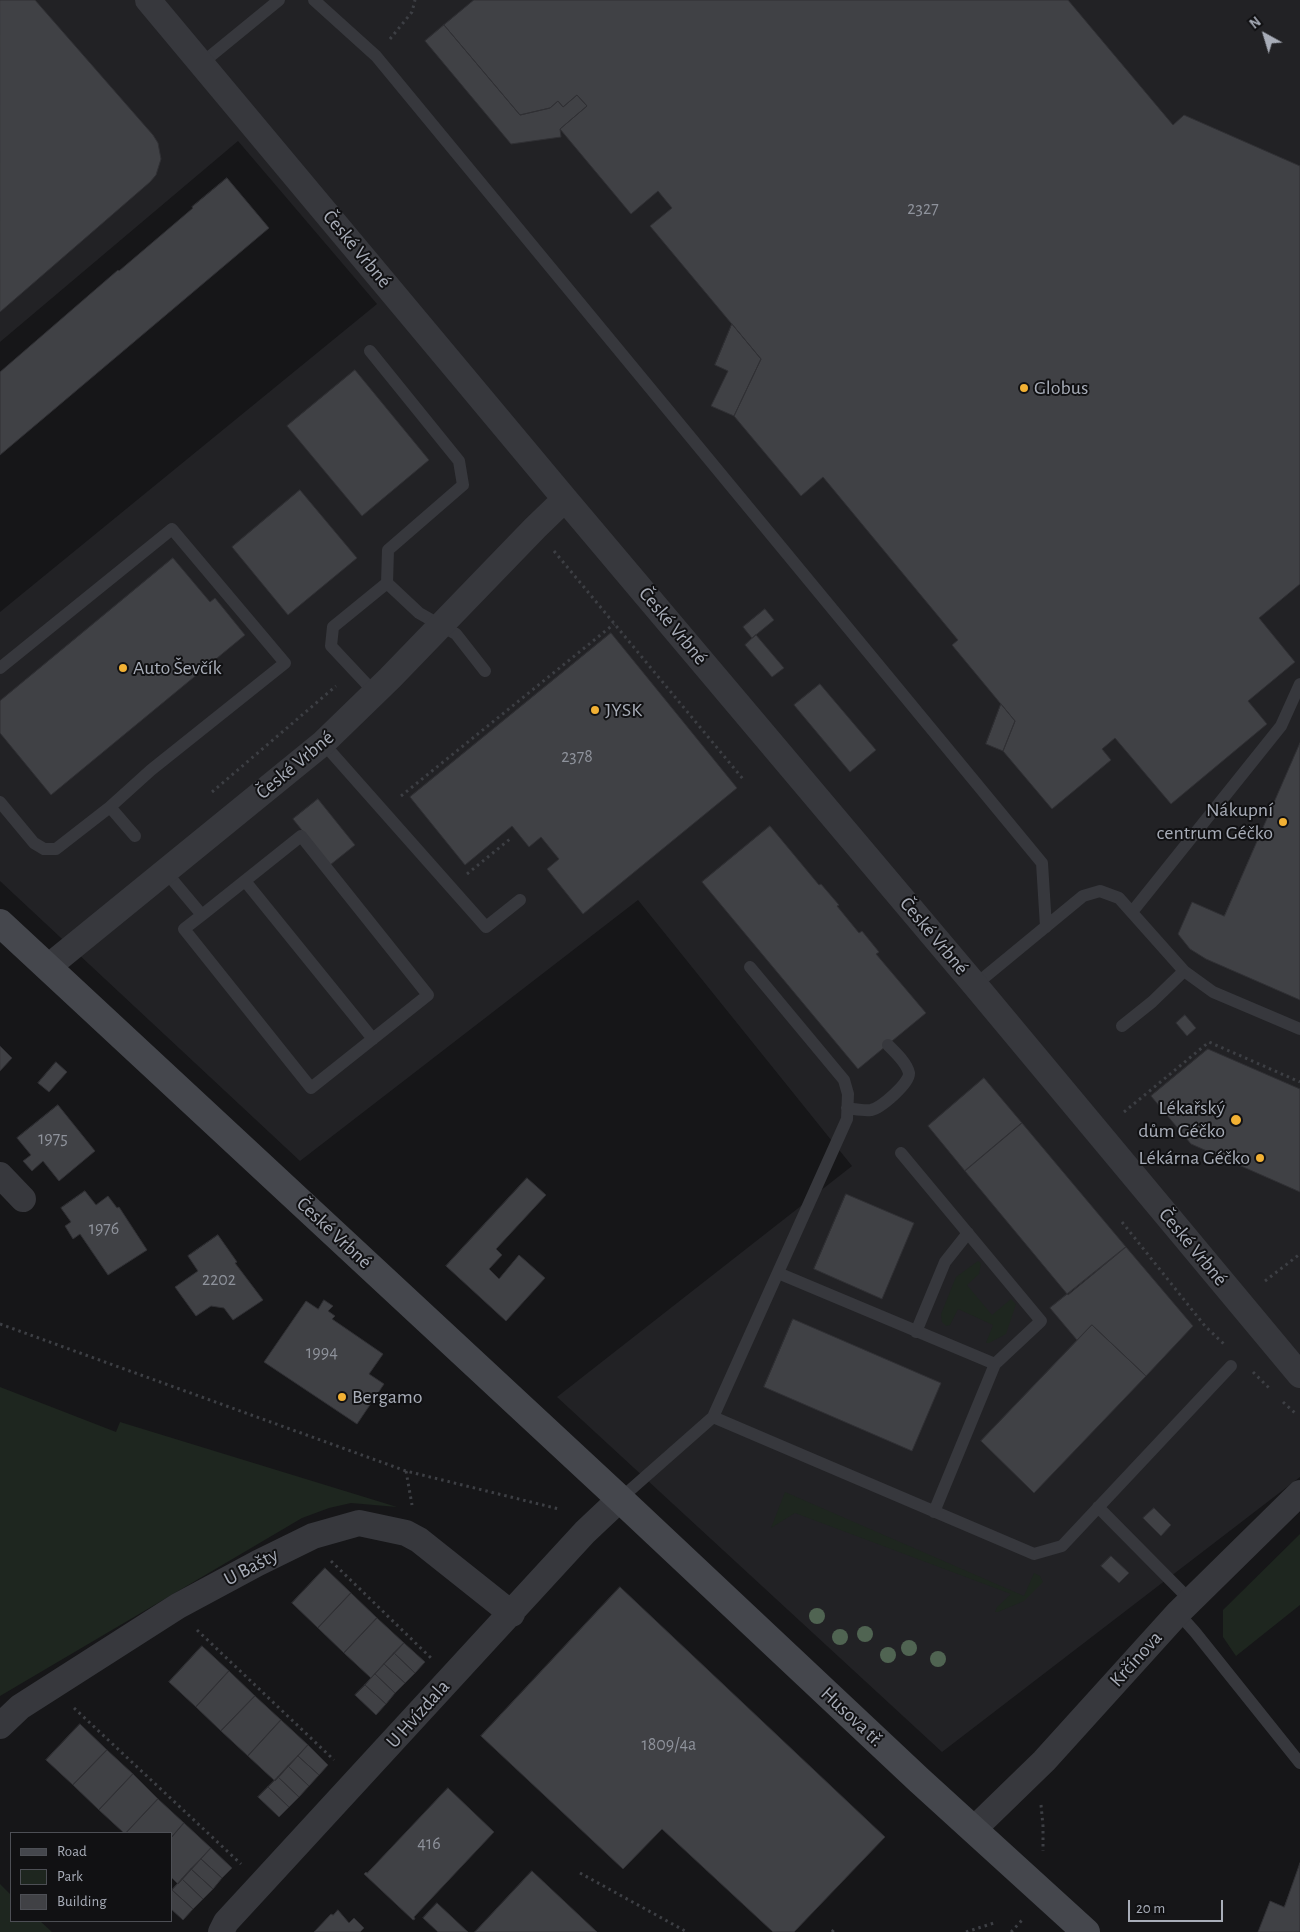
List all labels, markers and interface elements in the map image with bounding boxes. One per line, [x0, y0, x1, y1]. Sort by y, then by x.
north arrow [1240, 10, 1290, 60]
text: N [1247, 15, 1264, 32]
house number: 2327 [907, 198, 939, 220]
street label: České Vrbné [317, 205, 397, 293]
place label: Globus [1034, 376, 1088, 400]
marker: Globus [1018, 382, 1030, 394]
street label: České Vrbné [633, 582, 713, 670]
place label: Auto Ševčík [133, 656, 222, 680]
marker: Auto Ševčík [117, 662, 129, 674]
place label: JYSK [605, 698, 642, 722]
marker: JYSK [589, 704, 601, 716]
street label: České Vrbné [251, 725, 339, 805]
house number: 2378 [561, 746, 593, 768]
place label: Nákupní centrum Géčko [1156, 798, 1273, 845]
marker: Nákupní centrum Géčko [1277, 816, 1289, 828]
street label: České Vrbné [894, 892, 974, 980]
place label: Lékařský dům Géčko [1138, 1096, 1225, 1143]
marker: Lékařský dům Géčko [1229, 1113, 1243, 1127]
house number: 1975 [38, 1128, 68, 1150]
place label: Lékárna Géčko [1139, 1146, 1250, 1170]
marker: Lékárna Géčko [1254, 1152, 1266, 1164]
street label: České Vrbné [291, 1192, 377, 1274]
street label: České Vrbné [1153, 1203, 1233, 1291]
house number: 1976 [89, 1218, 119, 1240]
house number: 2202 [202, 1269, 236, 1291]
house number: 1994 [306, 1342, 338, 1364]
place label: Bergamo [352, 1385, 423, 1409]
marker: Bergamo [336, 1391, 348, 1403]
street label: U Bašty [220, 1543, 282, 1591]
street label: Krčínova [1105, 1626, 1167, 1692]
street label: U Hvízdala [381, 1675, 455, 1753]
street label: Husova tř. [816, 1682, 888, 1752]
house number: 1809/4a [642, 1734, 696, 1756]
legend [10, 1832, 172, 1922]
house number: 416 [417, 1833, 441, 1855]
text: Road [57, 1844, 87, 1859]
text: Park [57, 1869, 83, 1884]
scale bar [1130, 1890, 1225, 1922]
text: Building [57, 1894, 107, 1909]
text: 20 m [1136, 1901, 1165, 1916]

